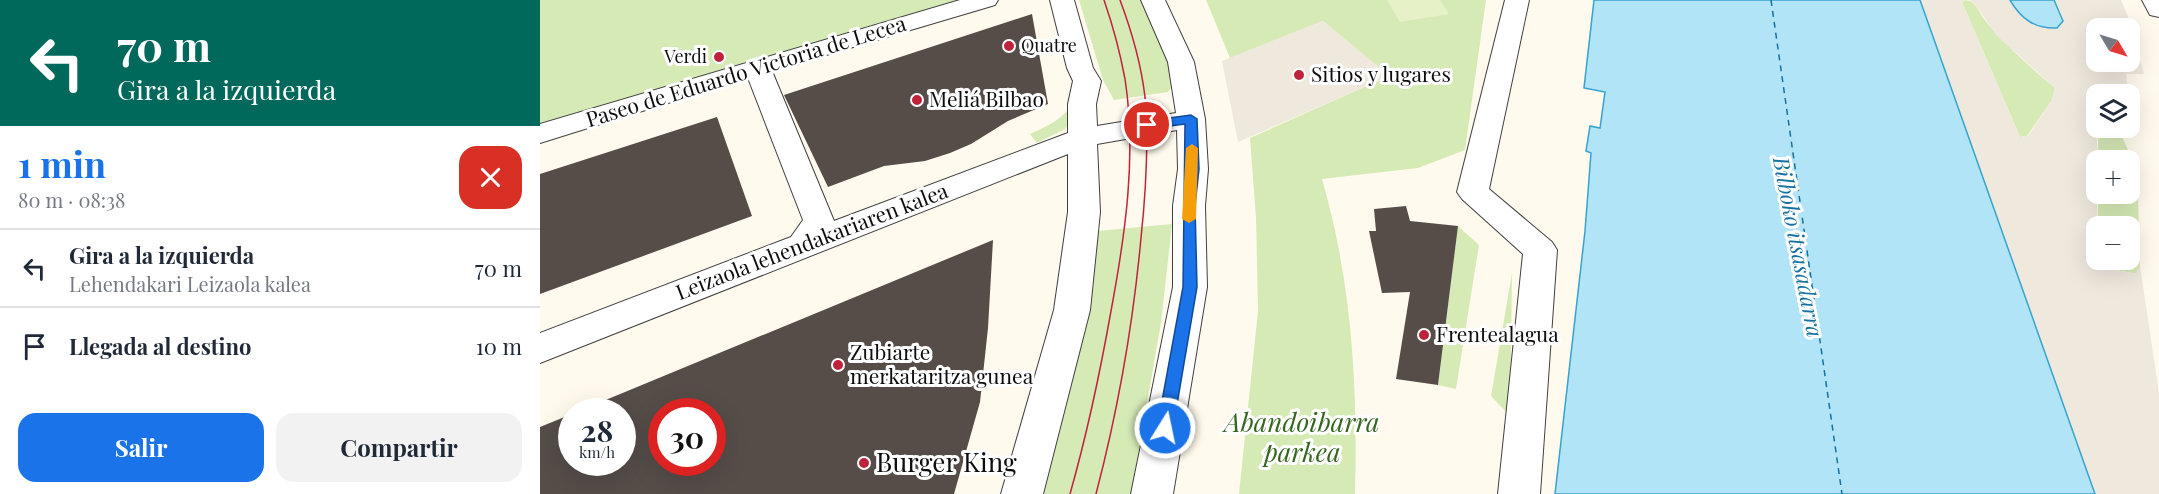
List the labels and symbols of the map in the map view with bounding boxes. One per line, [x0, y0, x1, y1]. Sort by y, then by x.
street label: Paseo de Eduardo Victoria de Lecea [582, 8, 909, 132]
north arrow [2086, 18, 2140, 72]
place label: Quatre [1021, 33, 1077, 57]
marker: Quatre [1002, 39, 1016, 53]
place label: Verdi [663, 44, 707, 68]
marker: Verdi [712, 50, 726, 64]
place label: Sitios y lugares [1311, 59, 1451, 87]
marker: Sitios y lugares [1292, 68, 1306, 82]
place label: Meliá Bilbao [929, 84, 1044, 112]
marker: Meliá Bilbao [910, 93, 924, 107]
pin [1121, 99, 1172, 150]
water label: Bilboko itsasadarra [1767, 153, 1831, 340]
street label: Leizaola lehendakariaren kalea [671, 175, 952, 305]
place label: Frentealagua [1436, 319, 1559, 347]
marker: Frentealagua [1417, 328, 1431, 342]
place label: Zubiarte merkataritza gunea [850, 337, 1034, 389]
marker: Zubiarte merkataritza gunea [831, 358, 845, 372]
position arrow [1133, 396, 1197, 460]
speed limit sign: 30 [648, 398, 726, 476]
park label: Abandoibarra parkea [1221, 404, 1380, 469]
place label: Burger King [876, 444, 1017, 479]
marker: Burger King [857, 456, 871, 470]

